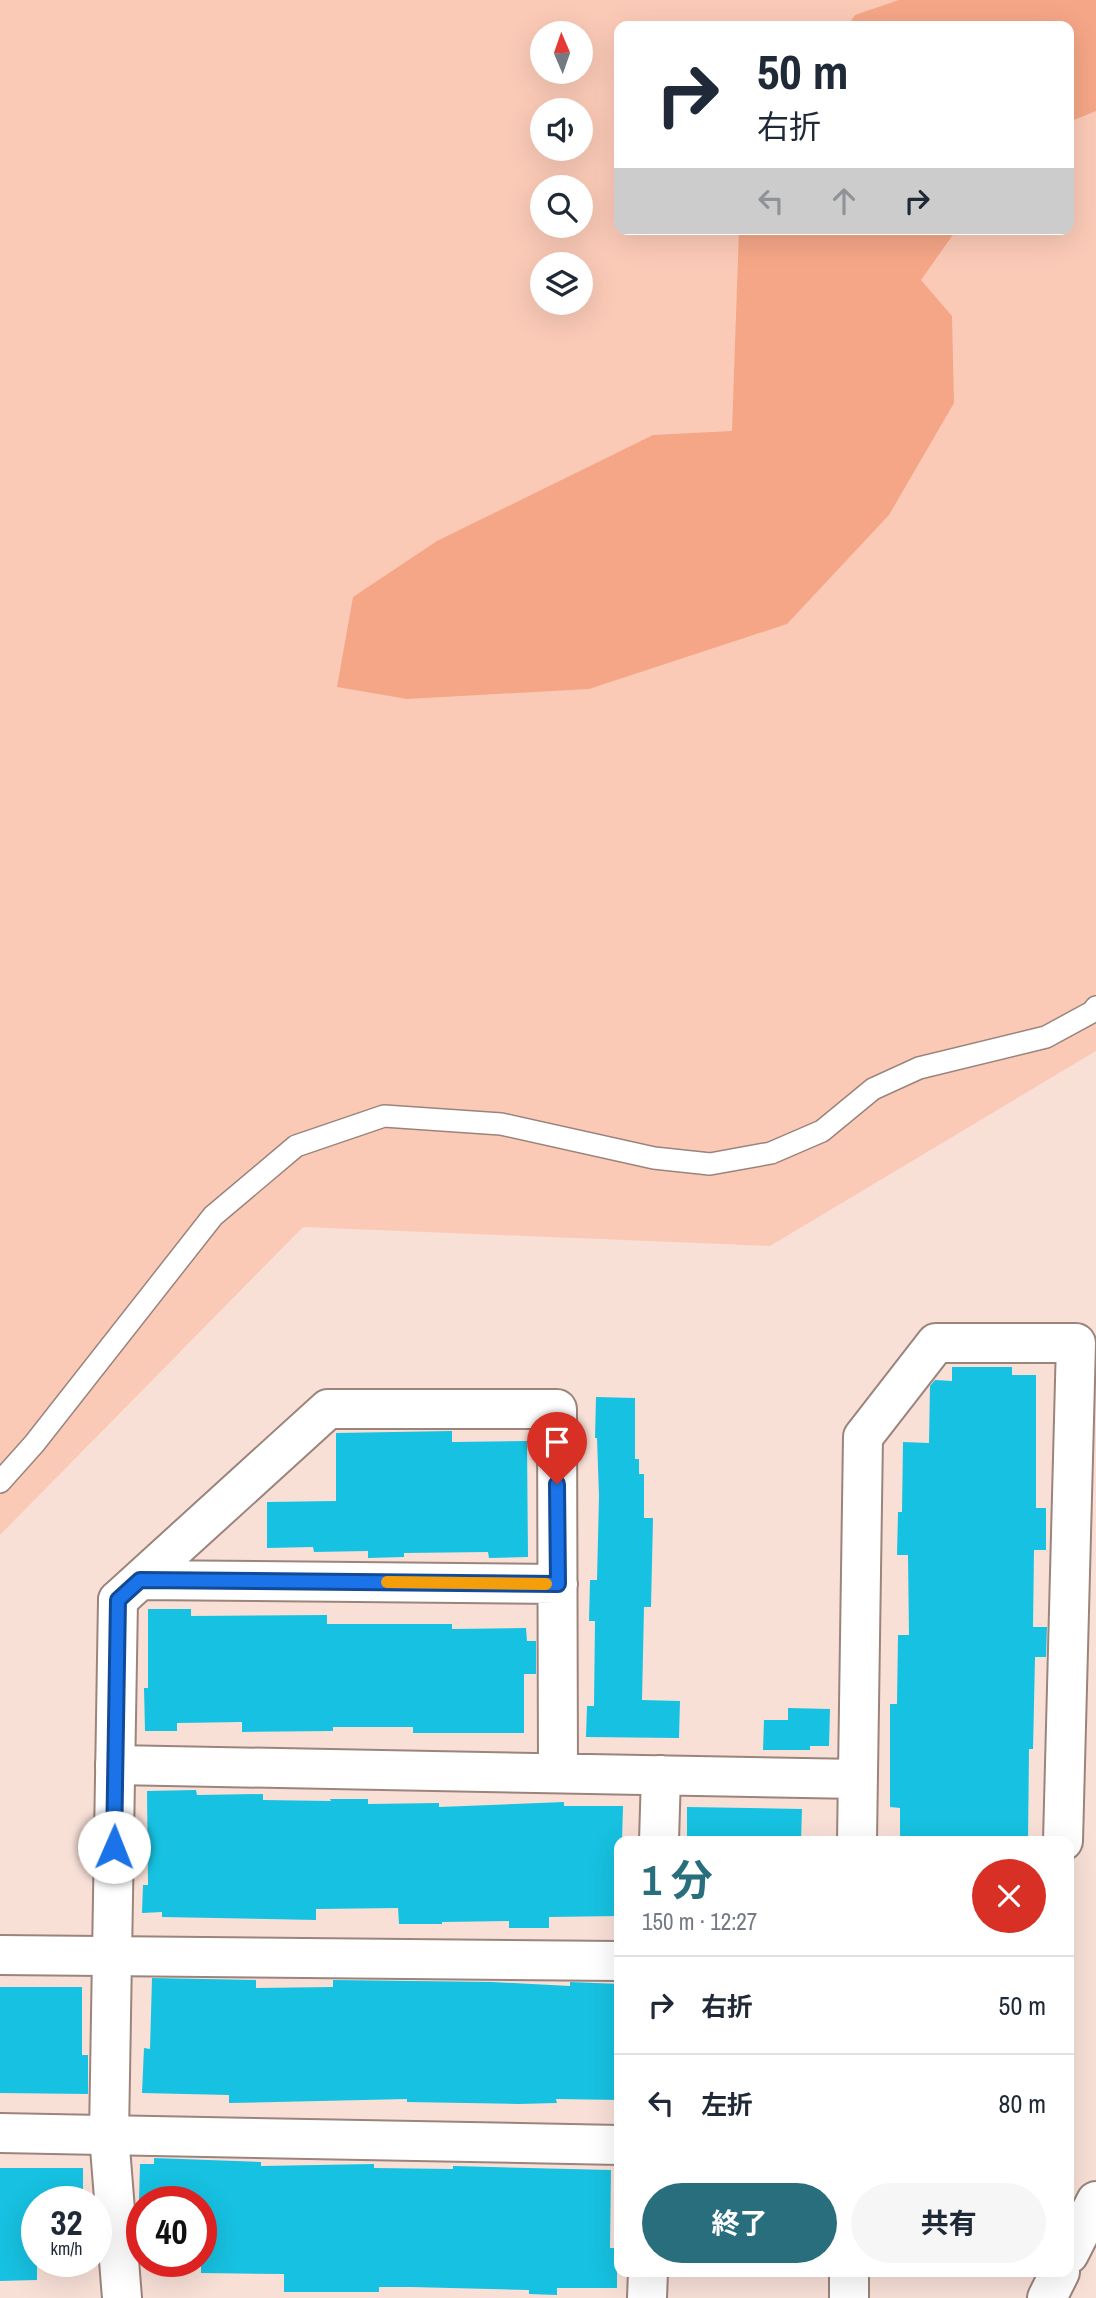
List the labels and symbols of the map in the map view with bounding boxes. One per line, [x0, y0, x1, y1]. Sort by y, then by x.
north arrow [530, 21, 593, 84]
pin [527, 1412, 587, 1484]
position arrow [77, 1810, 151, 1884]
speed limit sign: 40 [126, 2186, 217, 2277]

